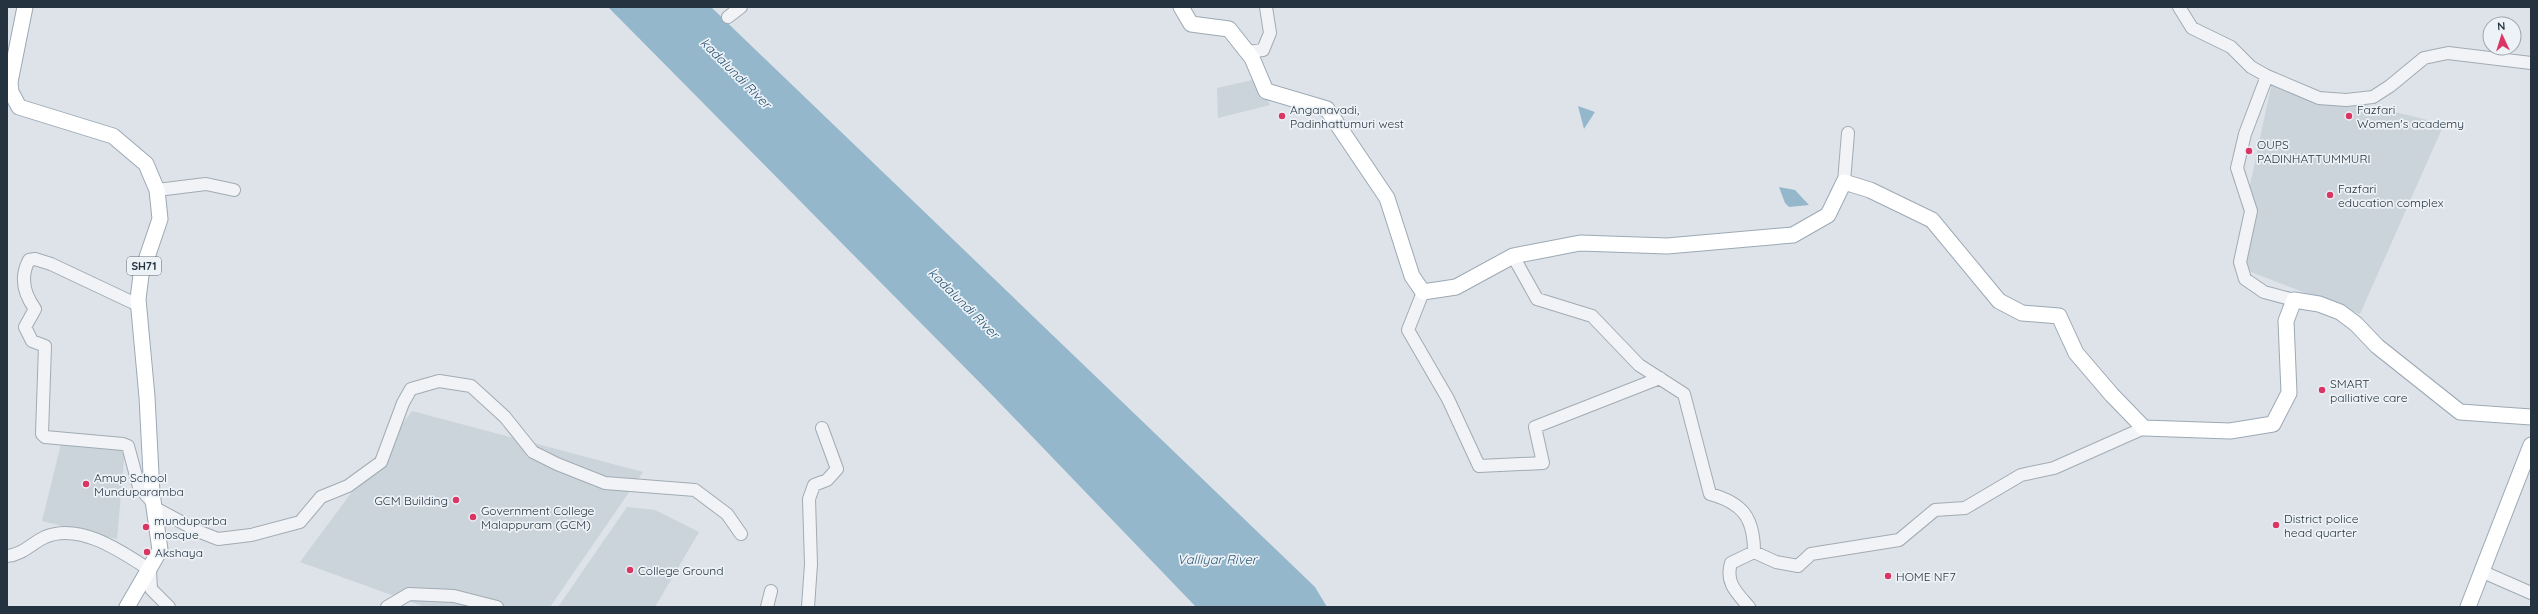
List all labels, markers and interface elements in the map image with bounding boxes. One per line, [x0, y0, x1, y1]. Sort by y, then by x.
north arrow [2482, 16, 2522, 56]
text: N [2497, 19, 2506, 33]
water label: kadalundi River [697, 34, 776, 113]
place label: Anganavadi, Padinhattumuri west [1290, 102, 1404, 131]
place label: Fazfari Women's academy [2357, 102, 2464, 131]
marker: Anganavadi, Padinhattumuri west [1277, 111, 1287, 121]
marker: Fazfari Women's academy [2344, 111, 2354, 121]
place label: OUPS PADINHATTUMMURI [2257, 137, 2370, 166]
marker: OUPS PADINHATTUMMURI [2244, 146, 2254, 156]
place label: Fazfari education complex [2338, 181, 2444, 210]
marker: Fazfari education complex [2325, 190, 2335, 200]
road number: SH71 [127, 257, 161, 275]
water label: kadalundi River [925, 264, 1004, 343]
place label: SMART palliative care [2330, 376, 2408, 405]
marker: SMART palliative care [2317, 385, 2327, 395]
place label: Amup School Munduparamba [94, 470, 184, 499]
marker: Amup School Munduparamba [81, 479, 91, 489]
place label: GCM Building [375, 493, 448, 508]
marker: GCM Building [451, 495, 461, 505]
place label: Government College Malappuram (GCM) [481, 503, 595, 532]
place label: District police head quarter [2284, 511, 2359, 540]
marker: Government College Malappuram (GCM) [468, 512, 478, 522]
place label: munduparba mosque [154, 513, 227, 542]
marker: District police head quarter [2271, 520, 2281, 530]
marker: munduparba mosque [141, 522, 151, 532]
place label: Akshaya [155, 545, 203, 560]
marker: Akshaya [142, 547, 152, 557]
water label: Valliyar River [1177, 551, 1259, 567]
place label: College Ground [638, 563, 724, 578]
marker: College Ground [625, 565, 635, 575]
place label: HOME NF7 [1896, 569, 1956, 584]
marker: HOME NF7 [1883, 571, 1893, 581]

